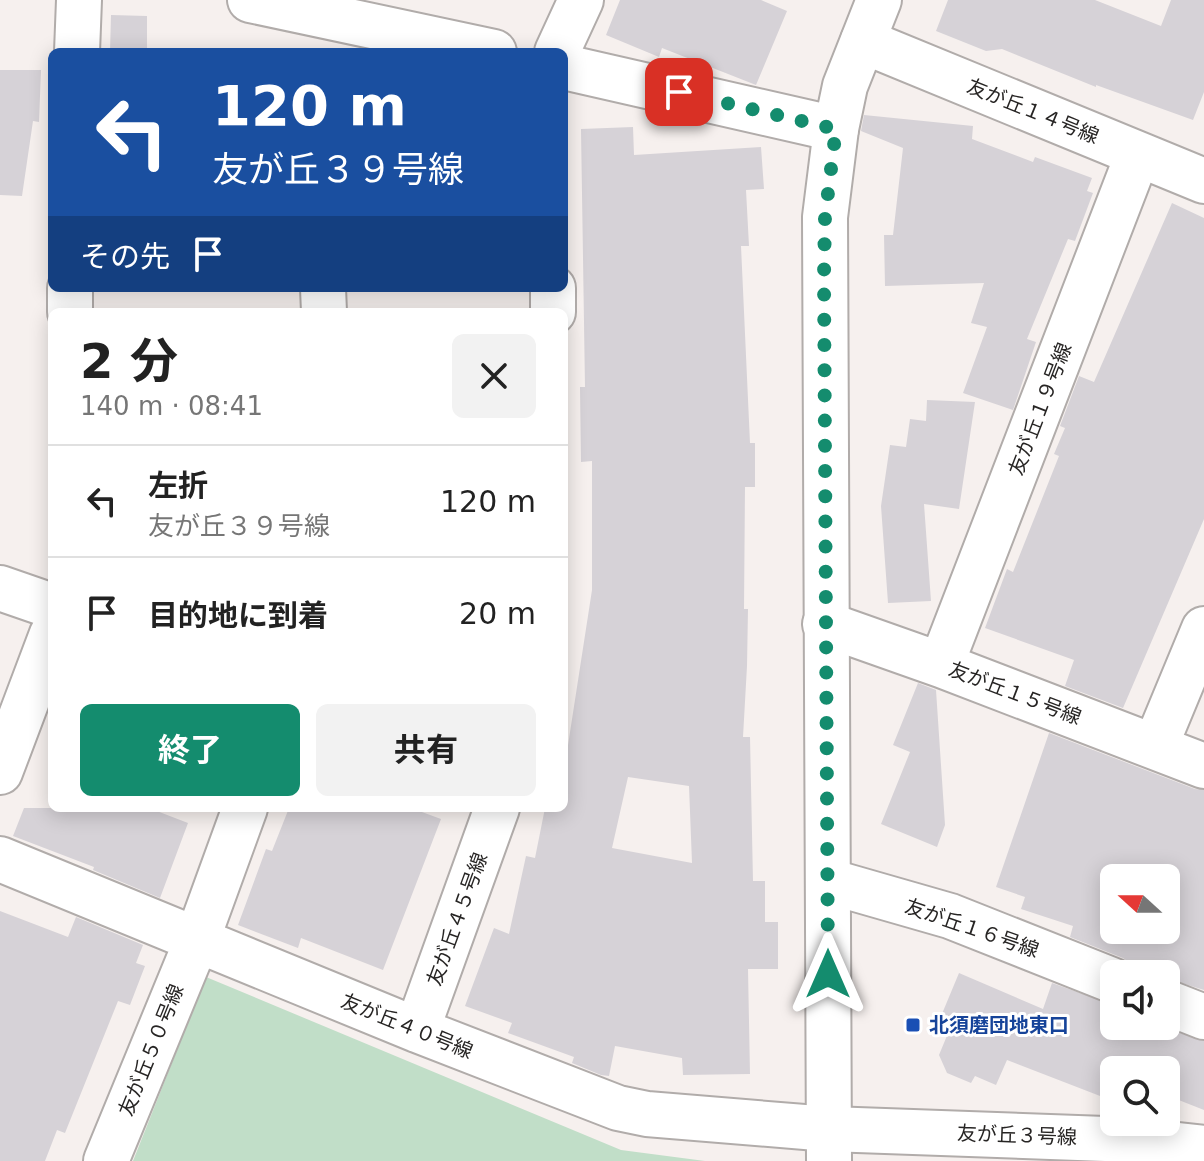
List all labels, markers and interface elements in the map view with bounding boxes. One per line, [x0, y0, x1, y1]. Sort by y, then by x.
pin [645, 58, 713, 126]
icon: arrive [657, 70, 701, 114]
text: 120 m [212, 73, 407, 138]
street label: 友が丘１４号線 [964, 74, 1102, 148]
icon: left [80, 80, 184, 184]
text: 友が丘３９号線 [212, 149, 464, 190]
icon: arrive [186, 232, 230, 276]
text: その先 [80, 239, 170, 274]
text: 2 分 [80, 333, 178, 389]
button: close [452, 334, 536, 418]
street label: 友が丘１９号線 [1004, 339, 1076, 479]
text: 140 m · 08:41 [80, 391, 263, 421]
text: 左折 [148, 468, 208, 503]
icon: left [80, 479, 124, 523]
text: 120 m [440, 484, 536, 519]
text: 友が丘３９号線 [148, 511, 330, 541]
icon: arrive [80, 591, 124, 635]
text: 20 m [459, 596, 536, 631]
text: 目的地に到着 [148, 598, 328, 633]
street label: 友が丘１５号線 [945, 657, 1085, 729]
button: 終了 [80, 704, 300, 796]
button: 共有 [316, 704, 536, 796]
street label: 友が丘４５号線 [422, 849, 492, 989]
north arrow [1100, 864, 1180, 944]
map controls [1100, 864, 1180, 1136]
street label: 友が丘１６号線 [902, 894, 1042, 962]
position arrow [786, 932, 870, 1016]
button: sound [1100, 960, 1180, 1040]
street label: 友が丘５０号線 [114, 981, 188, 1119]
street label: 友が丘４０号線 [338, 989, 476, 1063]
place label: 北須磨団地東口 [929, 1013, 1069, 1037]
marker: 北須磨団地東口 [904, 1016, 922, 1034]
button: search [1100, 1056, 1180, 1136]
street label: 友が丘３号線 [957, 1121, 1077, 1149]

